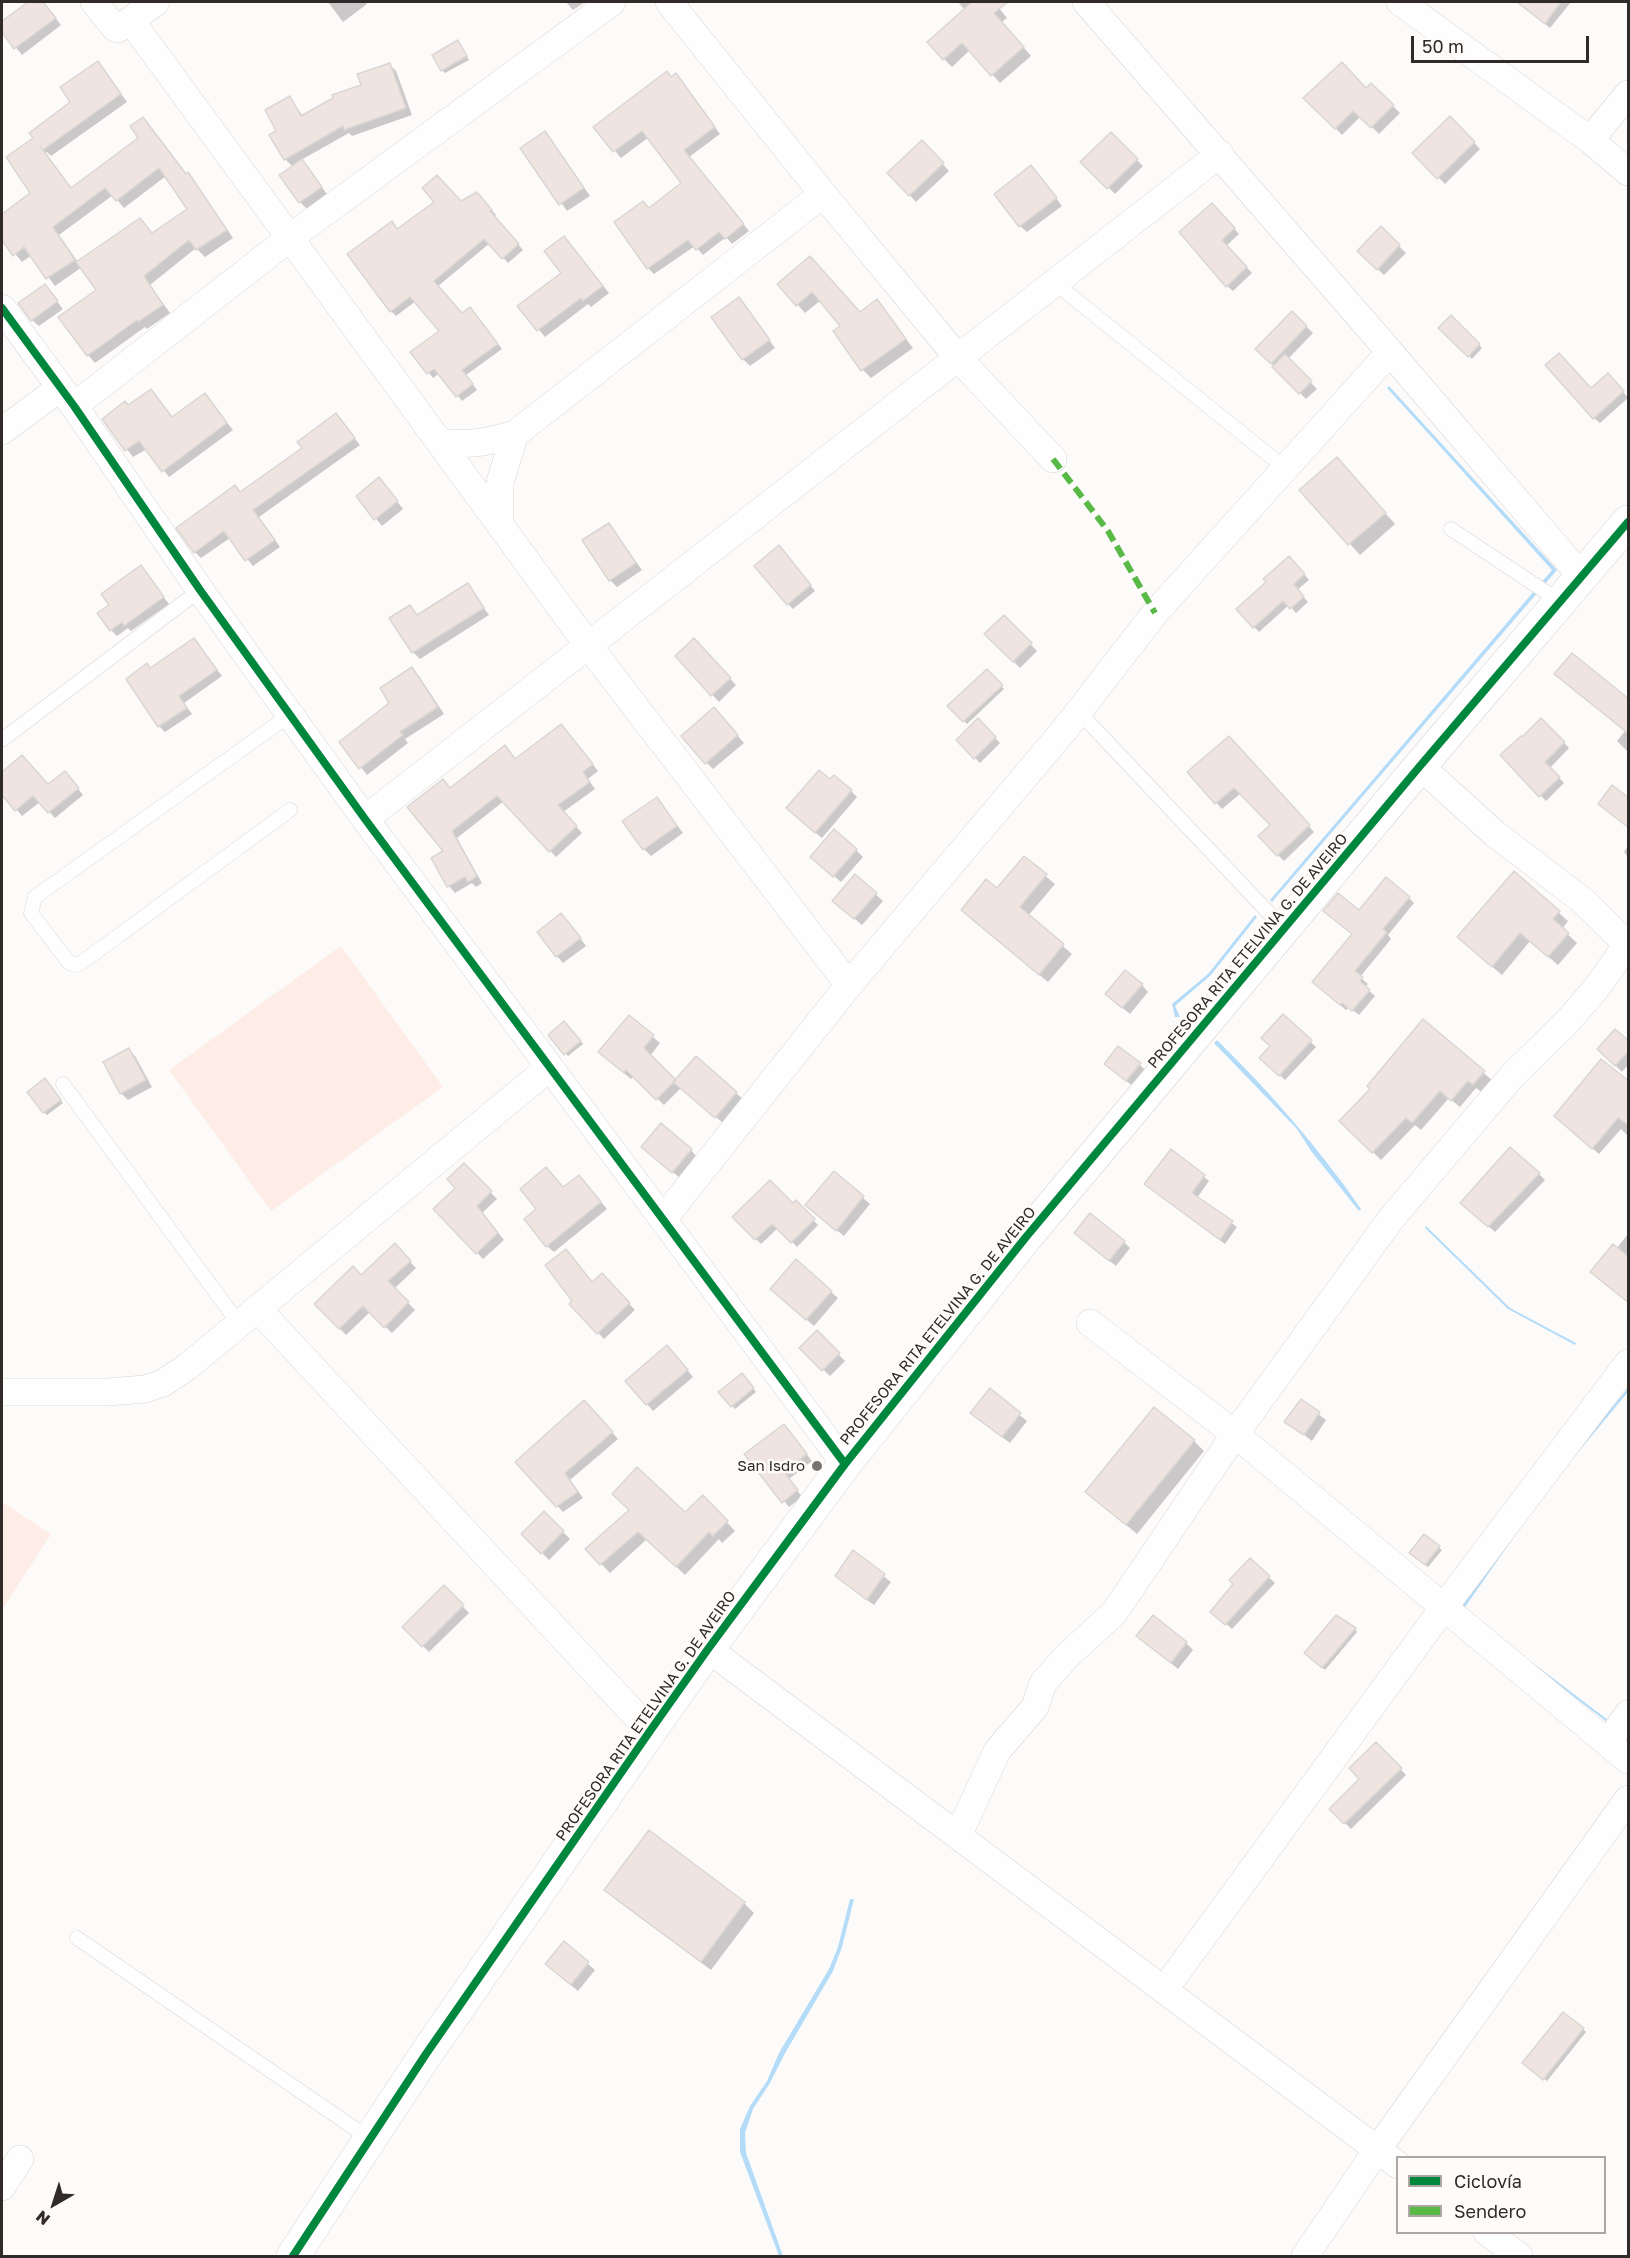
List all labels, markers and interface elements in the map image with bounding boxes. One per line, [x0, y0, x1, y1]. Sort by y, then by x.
scale bar [1414, 24, 1592, 62]
text: 50 m [1422, 35, 1464, 57]
street label: PROFESORA RITA ETELVINA G. DE AVEIRO [1144, 830, 1352, 1072]
street label: PROFESORA RITA ETELVINA G. DE AVEIRO [836, 1203, 1040, 1449]
place label: San Isdro [737, 1457, 805, 1475]
marker: San Isdro [810, 1459, 824, 1473]
street label: PROFESORA RITA ETELVINA G. DE AVEIRO [552, 1587, 740, 1845]
legend [1396, 2156, 1606, 2234]
text: Ciclovía [1454, 2170, 1522, 2192]
north arrow [24, 2174, 84, 2234]
text: Sendero [1454, 2200, 1526, 2222]
text: N [32, 2206, 54, 2230]

